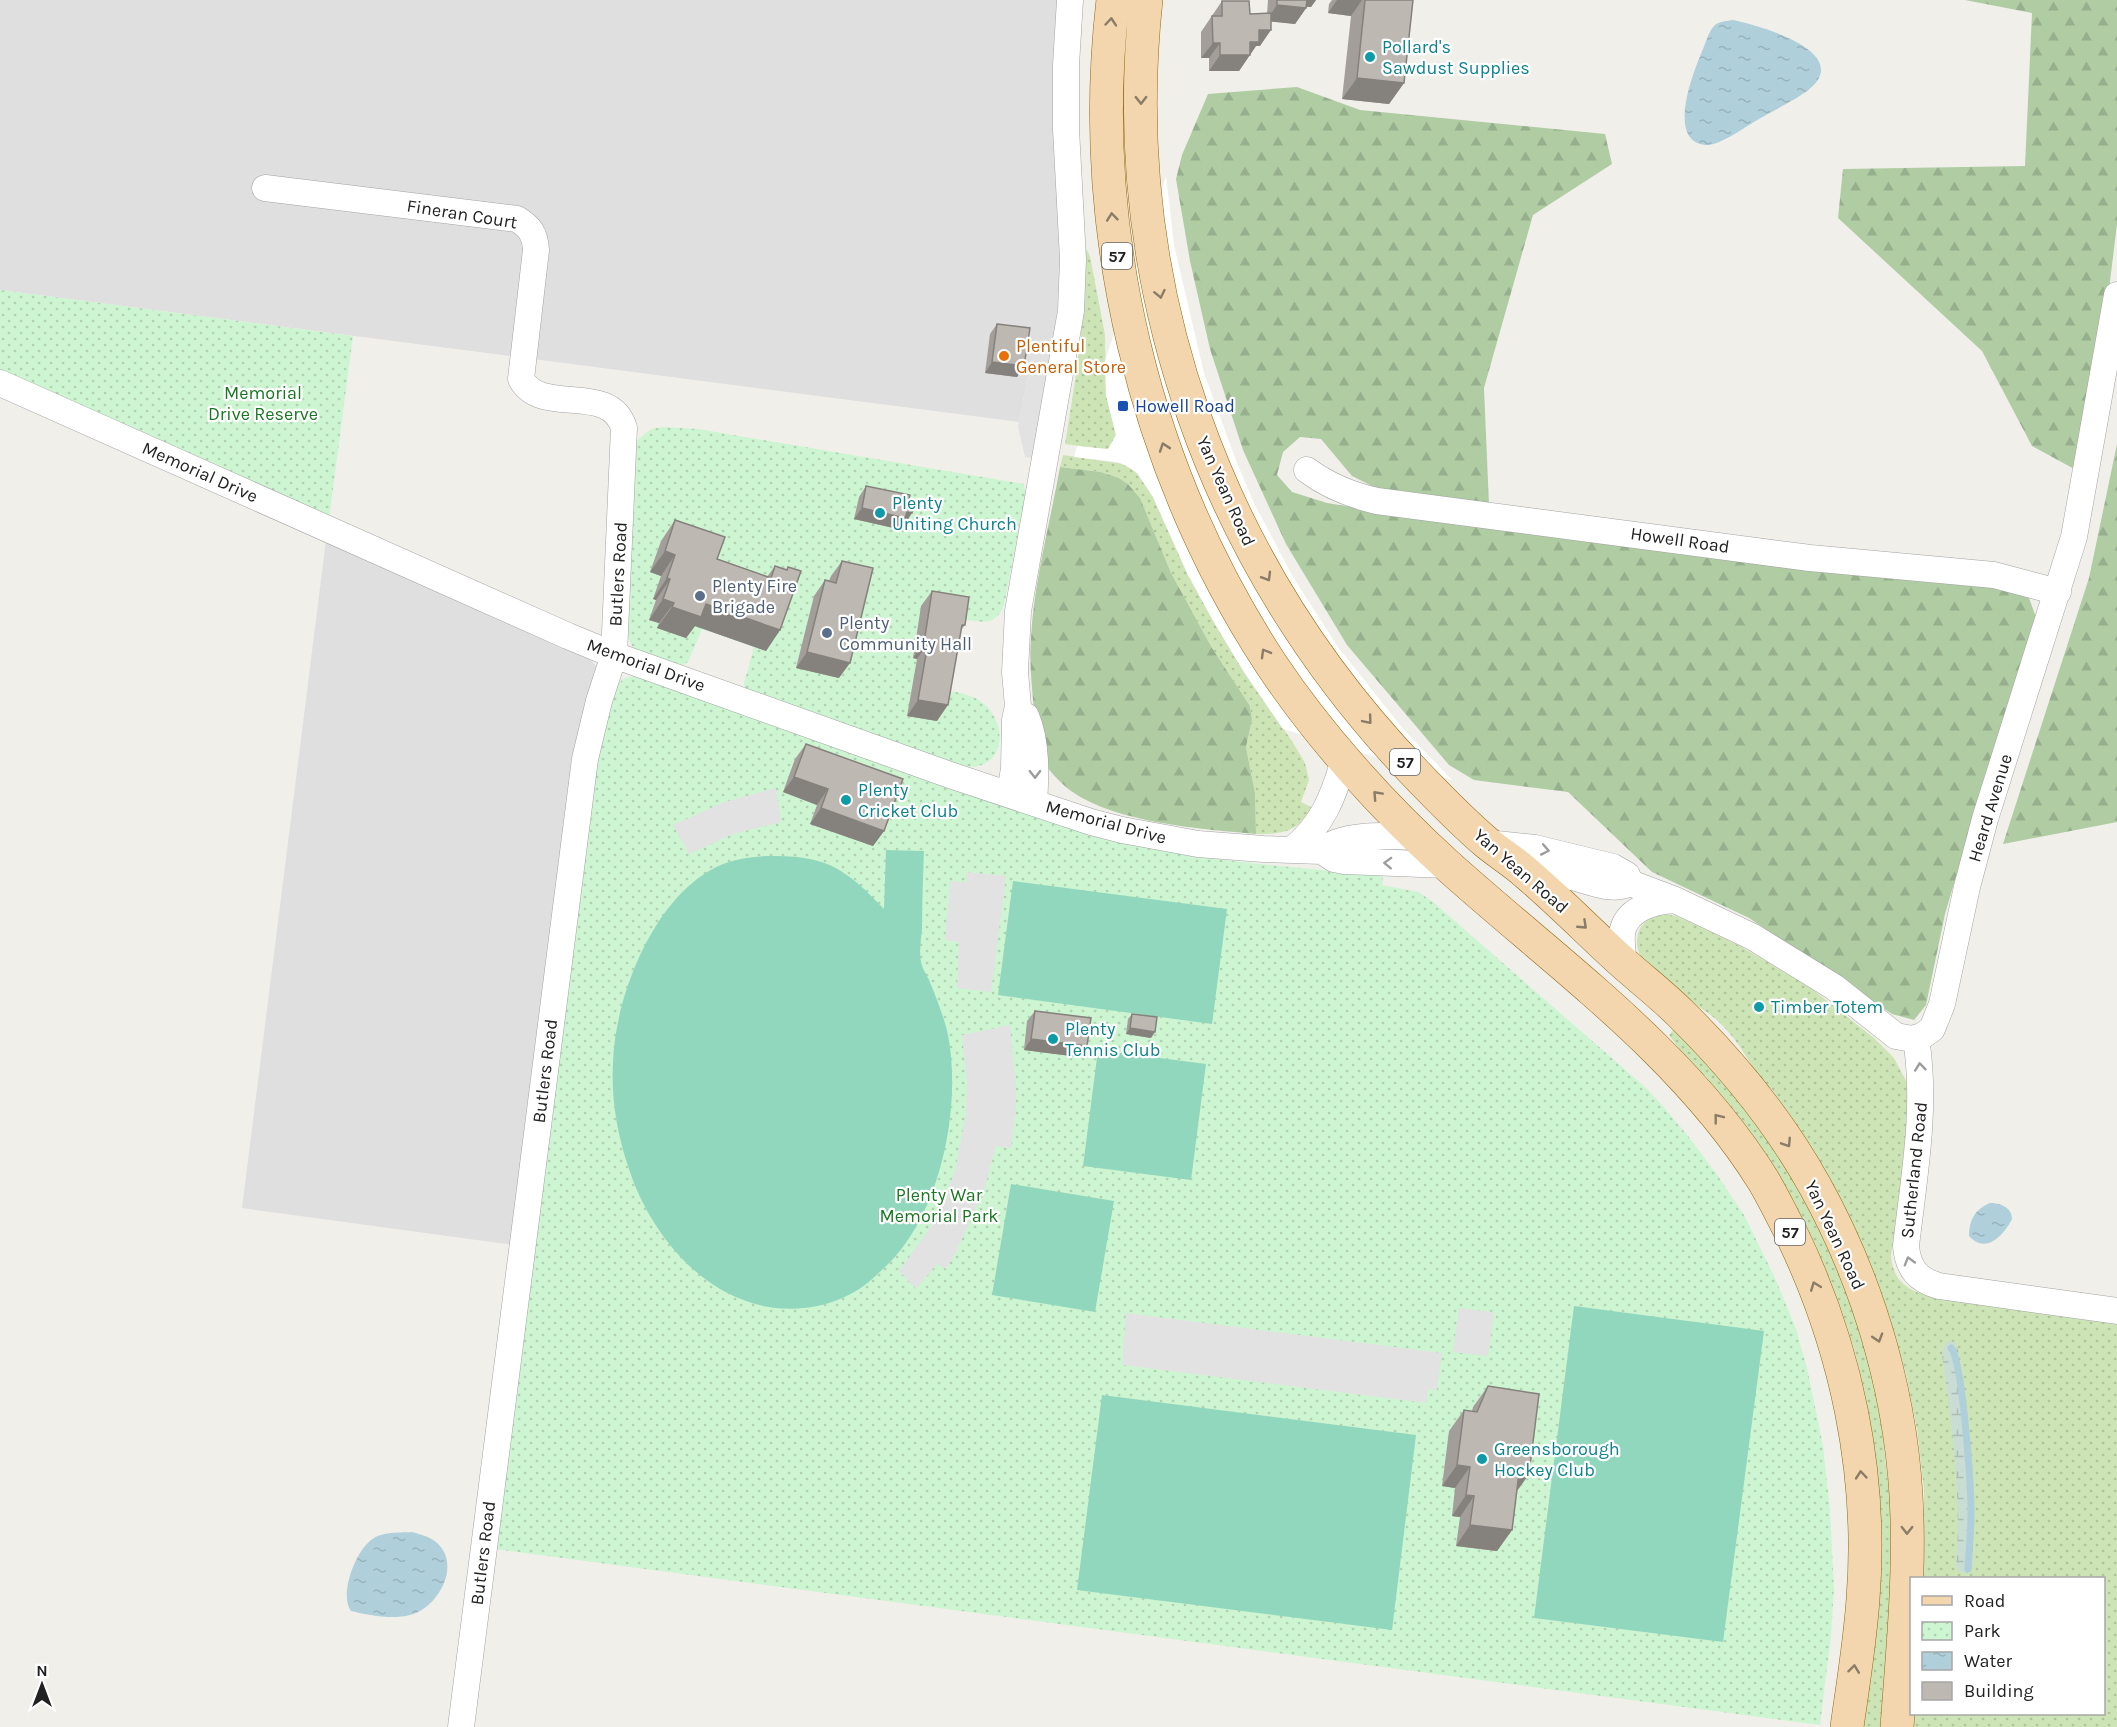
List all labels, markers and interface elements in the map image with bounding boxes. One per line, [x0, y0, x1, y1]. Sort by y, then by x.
one-way arrow [1104, 18, 1117, 27]
place label: Pollard's Sawdust Supplies [1382, 36, 1530, 79]
marker: Pollard's Sawdust Supplies [1363, 50, 1377, 64]
one-way arrow [1135, 96, 1147, 105]
street label: Fineran Court [405, 194, 519, 234]
one-way arrow [1107, 212, 1119, 221]
road number: 57 [1102, 243, 1132, 269]
one-way arrow [1153, 289, 1166, 299]
place label: Plentiful General Store [1016, 335, 1126, 378]
marker: Plentiful General Store [997, 349, 1011, 363]
park label: Memorial Drive Reserve [208, 382, 318, 425]
place label: Howell Road [1135, 395, 1235, 417]
marker: Howell Road [1116, 399, 1130, 413]
street label: Yan Yean Road [1192, 433, 1260, 549]
street label: Memorial Drive [139, 437, 261, 507]
one-way arrow [1159, 442, 1172, 453]
place label: Plenty Uniting Church [892, 492, 1017, 535]
marker: Plenty Uniting Church [873, 506, 887, 520]
street label: Butlers Road [604, 521, 632, 627]
street label: Howell Road [1629, 522, 1731, 558]
one-way arrow [1260, 571, 1271, 581]
place label: Plenty Fire Brigade [712, 575, 797, 618]
marker: Plenty Fire Brigade [693, 589, 707, 603]
place label: Plenty Community Hall [839, 612, 972, 655]
marker: Plenty Community Hall [820, 626, 834, 640]
street label: Memorial Drive [584, 633, 708, 697]
one-way arrow [1260, 649, 1272, 659]
one-way arrow [1360, 713, 1371, 724]
road number: 57 [1390, 749, 1420, 775]
street label: Heard Avenue [1963, 751, 2017, 865]
one-way arrow [1029, 769, 1041, 778]
place label: Plenty Cricket Club [858, 779, 958, 822]
one-way arrow [1374, 791, 1385, 802]
marker: Plenty Cricket Club [839, 793, 853, 807]
street label: Memorial Drive [1043, 795, 1169, 849]
street label: Yan Yean Road [1469, 824, 1573, 918]
one-way arrow [1540, 843, 1550, 856]
one-way arrow [1384, 856, 1393, 869]
one-way arrow [1576, 918, 1586, 929]
place label: Timber Totem [1771, 996, 1883, 1018]
marker: Timber Totem [1752, 1000, 1766, 1014]
street label: Butlers Road [528, 1018, 562, 1124]
place label: Plenty Tennis Club [1065, 1018, 1160, 1061]
marker: Plenty Tennis Club [1046, 1032, 1060, 1046]
one-way arrow [1914, 1063, 1927, 1072]
street label: Sutherland Road [1896, 1101, 1932, 1239]
one-way arrow [1714, 1114, 1725, 1125]
one-way arrow [1780, 1136, 1791, 1147]
street label: Yan Yean Road [1800, 1177, 1870, 1293]
park label: Plenty War Memorial Park [880, 1184, 998, 1227]
road number: 57 [1775, 1219, 1805, 1245]
one-way arrow [1904, 1256, 1917, 1266]
one-way arrow [1809, 1281, 1822, 1292]
one-way arrow [1871, 1332, 1883, 1343]
place label: Greensborough Hockey Club [1494, 1438, 1620, 1481]
marker: Greensborough Hockey Club [1475, 1452, 1489, 1466]
one-way arrow [1855, 1470, 1868, 1479]
street label: Butlers Road [466, 1500, 500, 1606]
one-way arrow [1901, 1525, 1913, 1534]
legend [1910, 1577, 2105, 1715]
text: Road [1964, 1590, 2005, 1612]
text: Park [1964, 1620, 2001, 1642]
text: Water [1964, 1650, 2012, 1672]
north arrow [12, 1655, 72, 1715]
text: N [36, 1661, 48, 1680]
one-way arrow [1848, 1664, 1860, 1674]
text: Building [1964, 1680, 2034, 1702]

